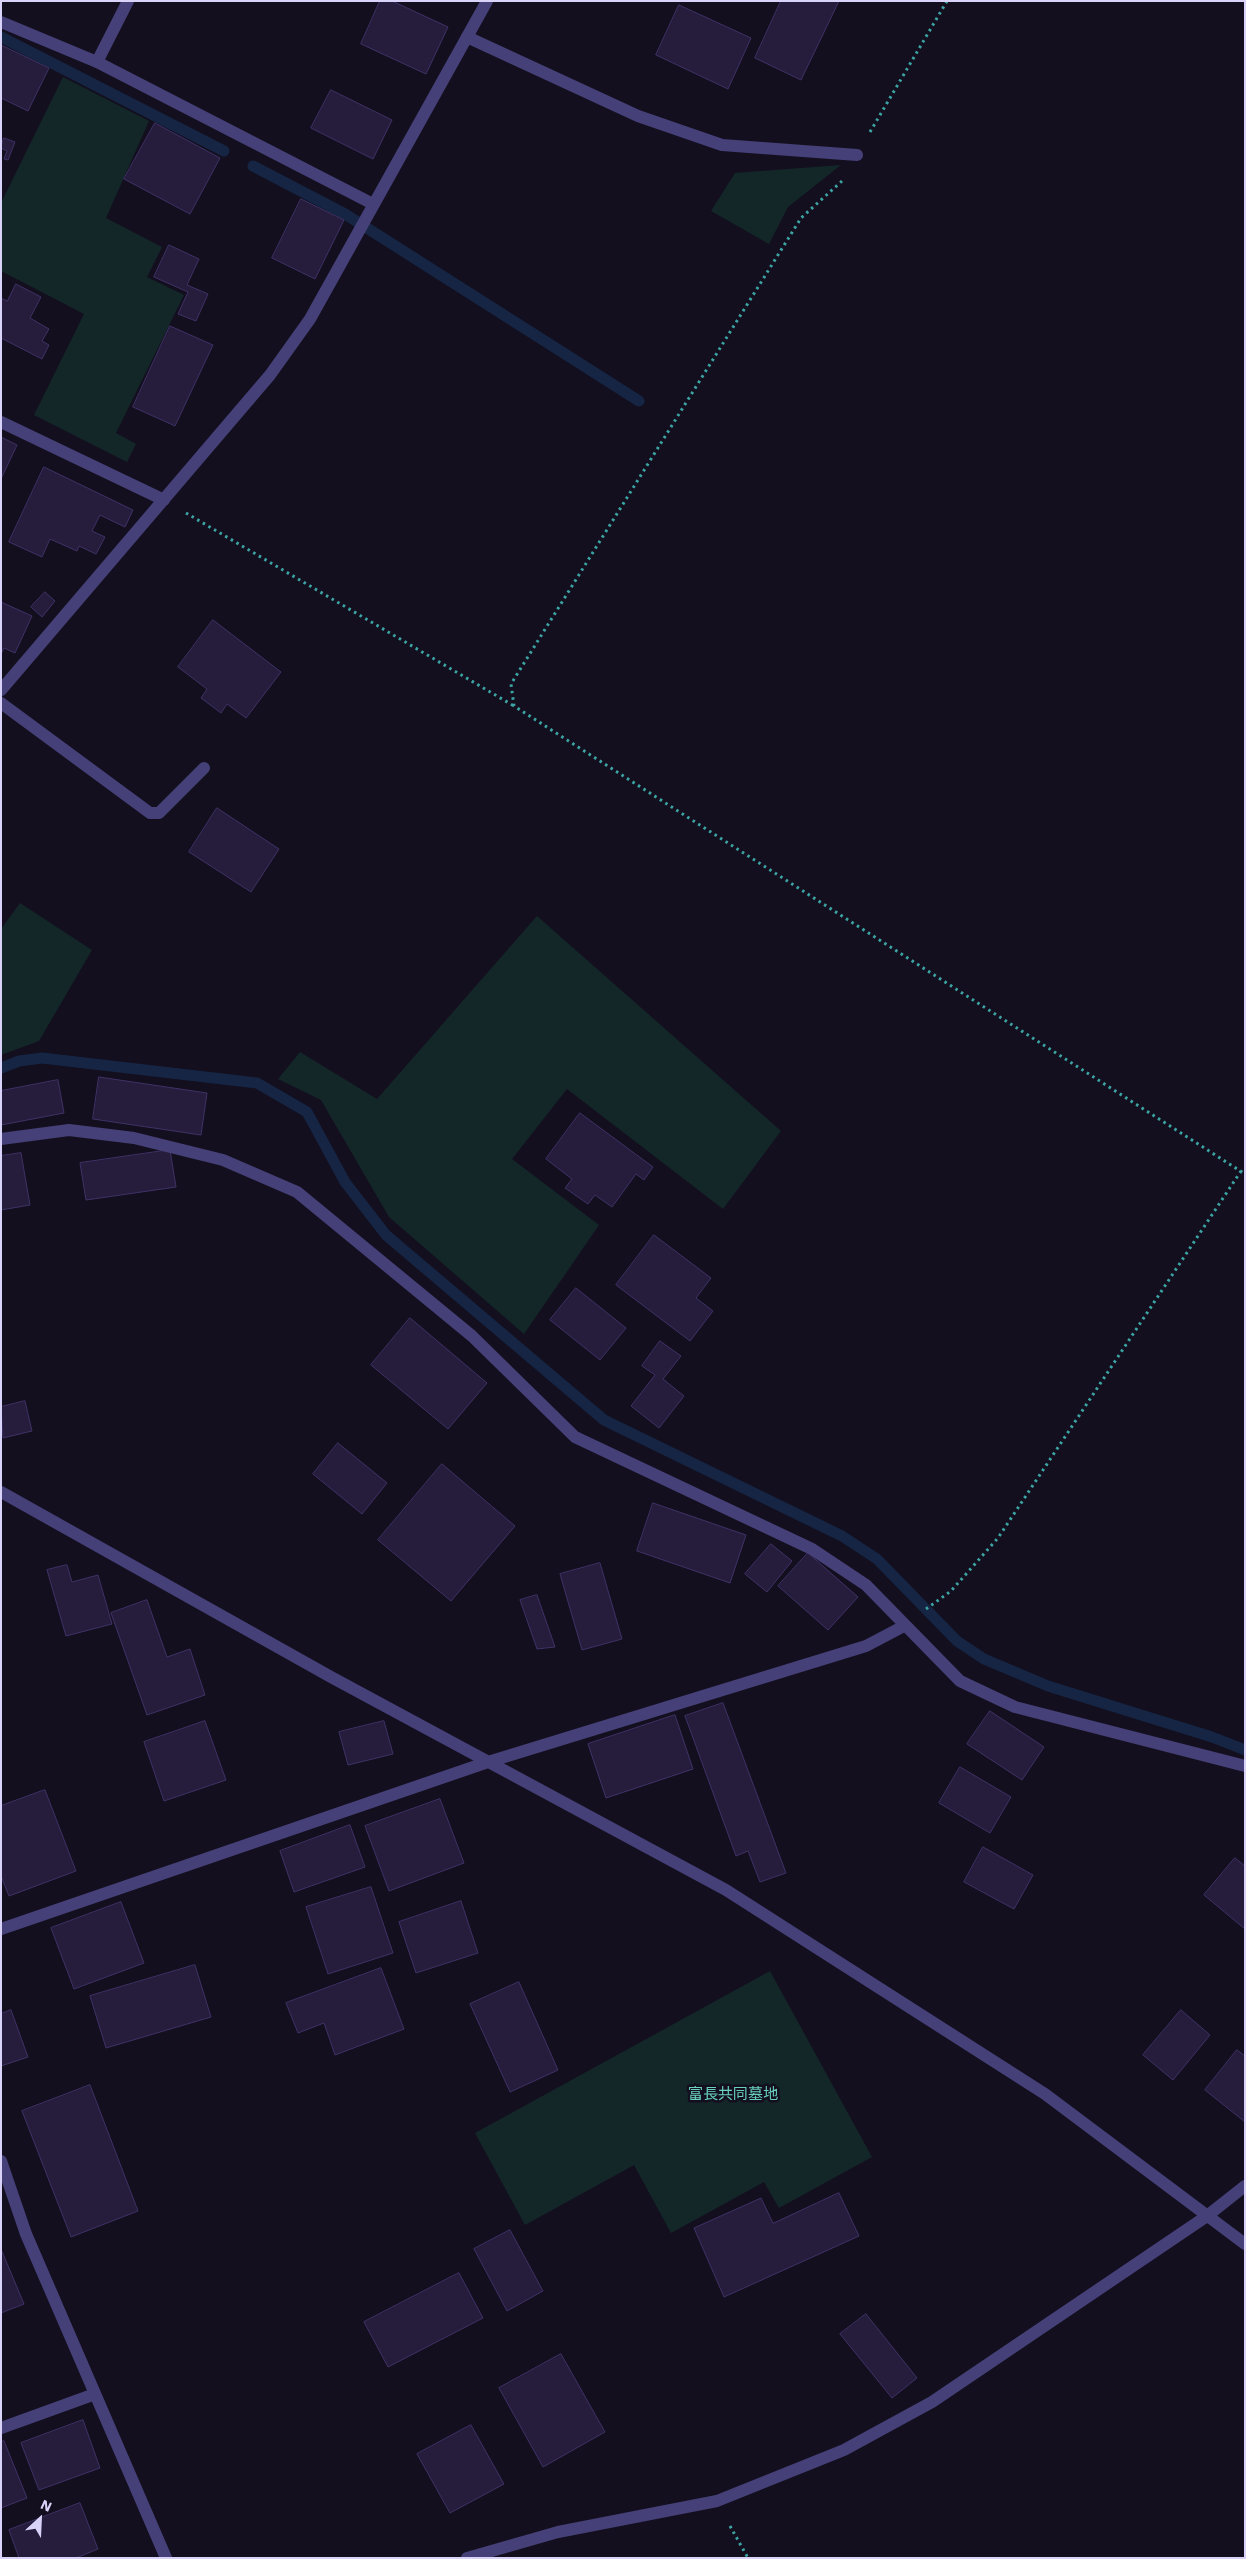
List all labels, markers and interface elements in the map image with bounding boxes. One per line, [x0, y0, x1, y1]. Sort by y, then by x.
park label: 富長共同墓地 [688, 2086, 778, 2104]
north arrow [15, 2494, 65, 2544]
text: N [38, 2496, 54, 2515]

